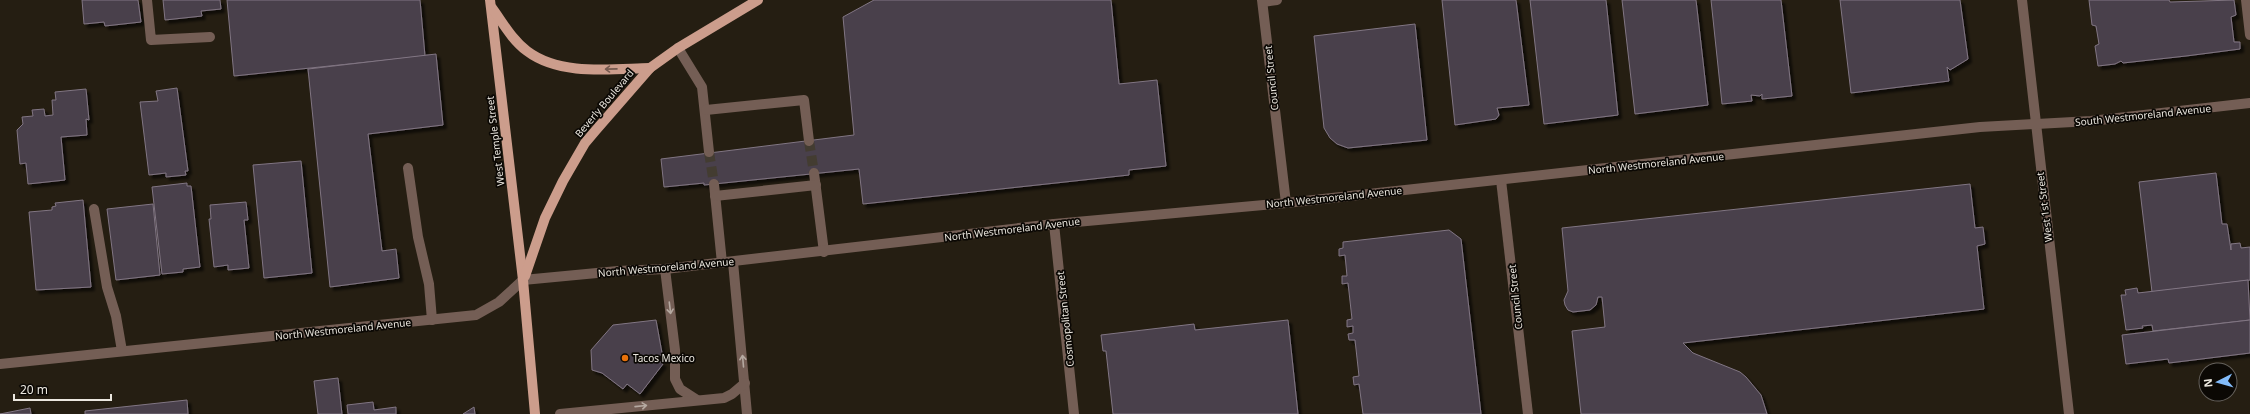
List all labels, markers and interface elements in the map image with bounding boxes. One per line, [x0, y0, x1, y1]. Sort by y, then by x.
street label: Council Street [1261, 44, 1281, 111]
one-way arrow [605, 65, 618, 73]
street label: Beverly Boulevard [571, 66, 637, 140]
street label: West Temple Street [482, 95, 507, 187]
street label: South Westmoreland Avenue [2074, 101, 2212, 129]
street label: North Westmoreland Avenue [1587, 149, 1725, 177]
street label: West 1st Street [2033, 171, 2055, 243]
street label: North Westmoreland Avenue [1265, 183, 1403, 211]
street label: North Westmoreland Avenue [943, 214, 1081, 244]
street label: North Westmoreland Avenue [597, 254, 735, 280]
street label: Council Street [1505, 263, 1525, 330]
street label: Cosmopolitan Street [1053, 270, 1077, 367]
one-way arrow [666, 301, 674, 314]
street label: North Westmoreland Avenue [274, 315, 412, 343]
place label: Tacos Mexico [633, 351, 695, 365]
marker: Tacos Mexico [620, 353, 630, 363]
one-way arrow [739, 355, 746, 368]
north arrow [2198, 362, 2238, 402]
scale bar [14, 376, 111, 402]
text: N [2200, 378, 2215, 388]
text: 20 m [20, 381, 48, 398]
one-way arrow [634, 402, 647, 409]

